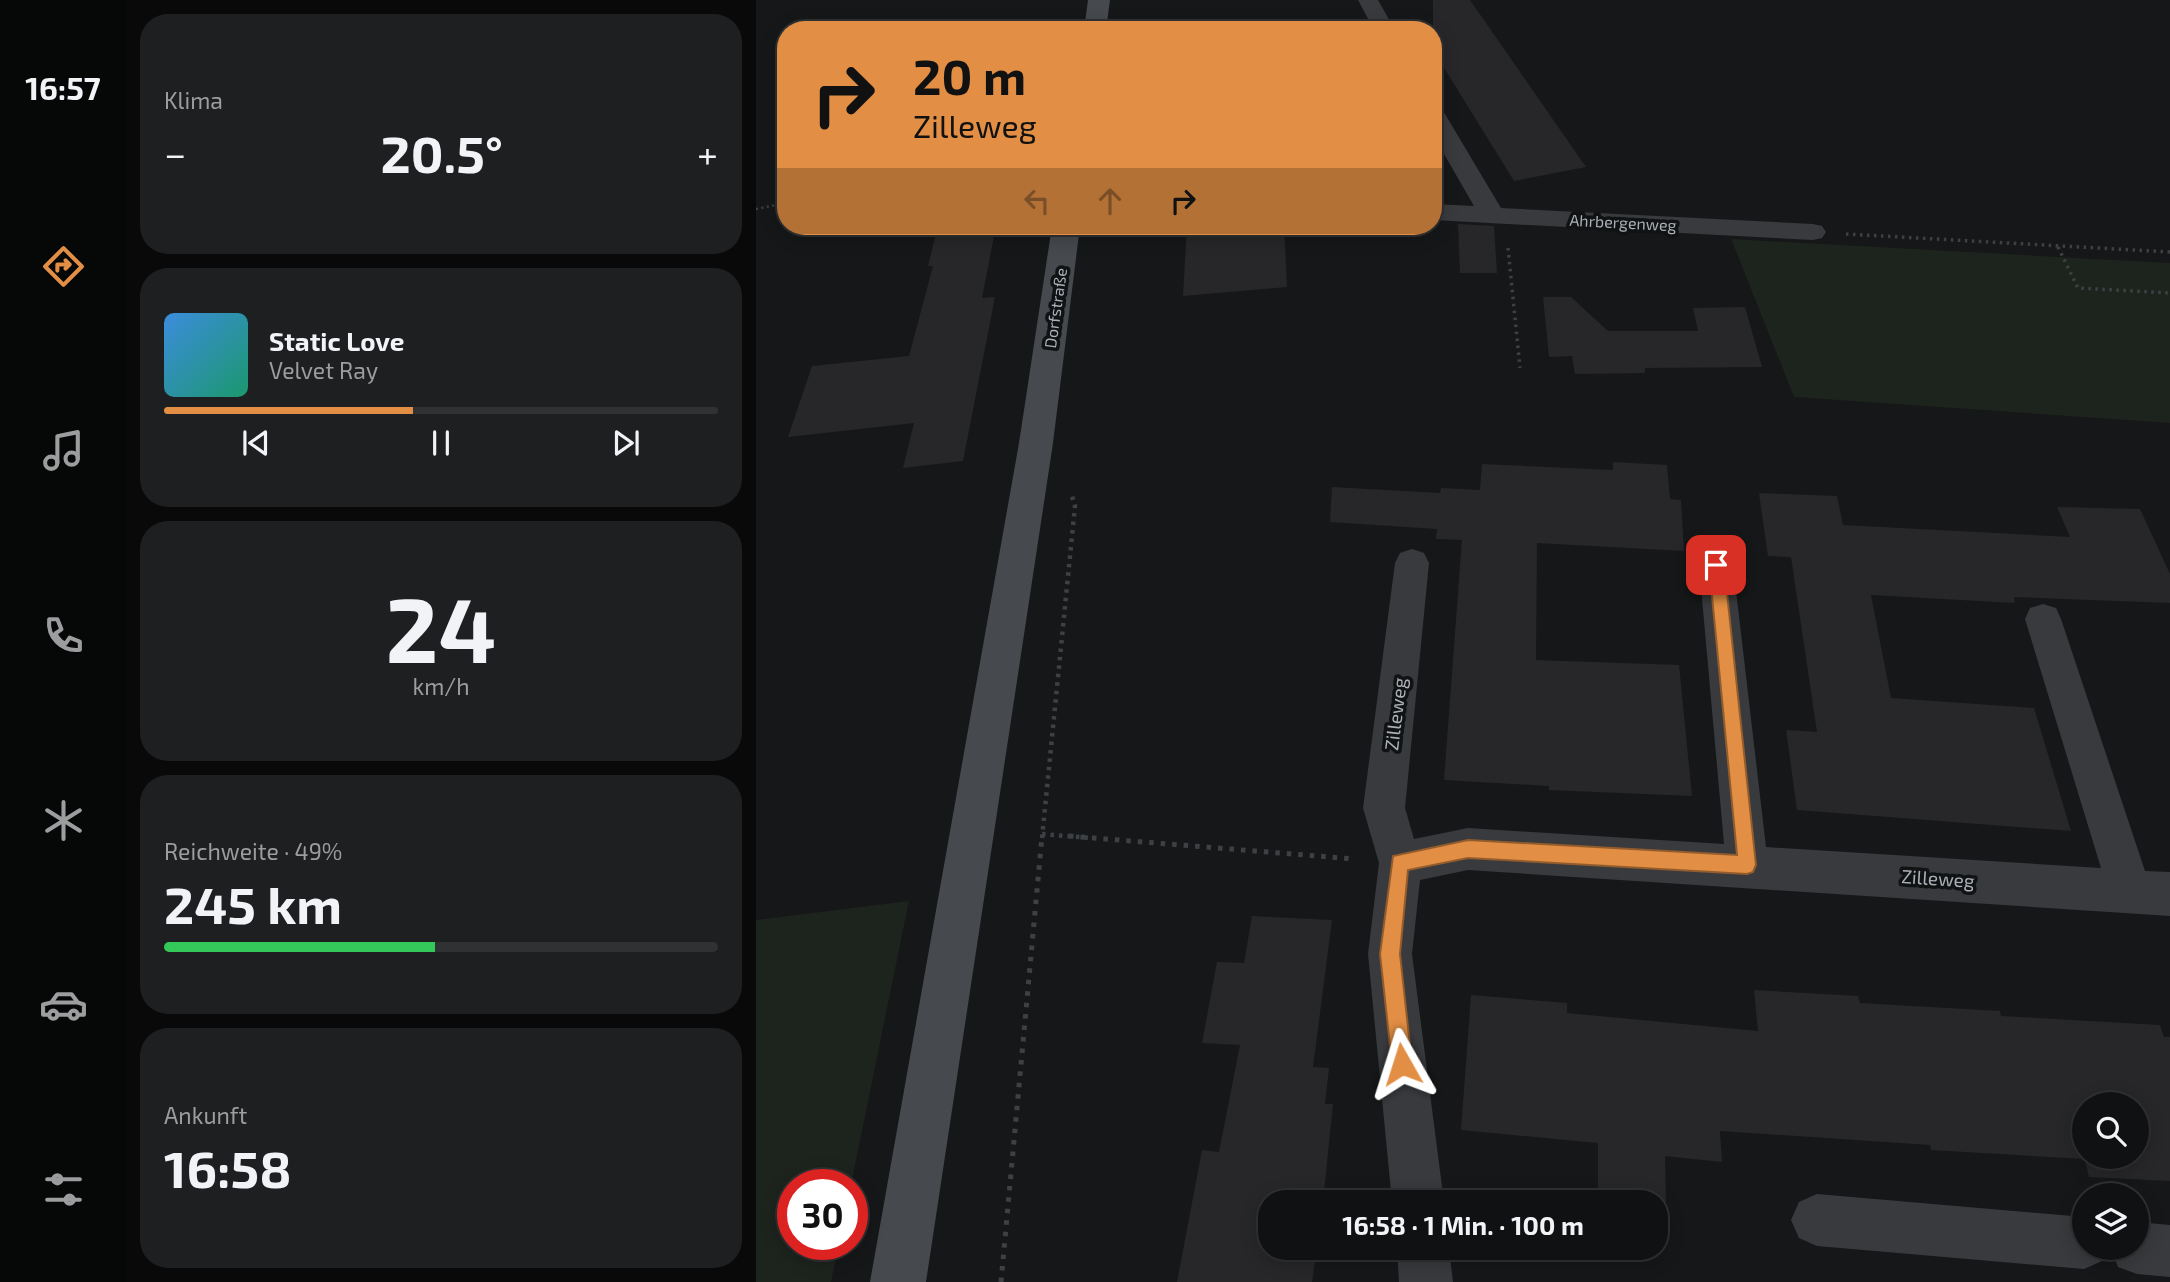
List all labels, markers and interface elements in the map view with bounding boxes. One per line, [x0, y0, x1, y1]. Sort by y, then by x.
text: 20 m [913, 46, 1026, 105]
icon: right [798, 49, 889, 140]
text: 16:57 [25, 68, 101, 106]
text: Klima [164, 86, 223, 114]
text: Zilleweg [913, 106, 1037, 144]
text: 20.5° [380, 121, 503, 183]
text: − [164, 130, 186, 176]
text: + [697, 130, 718, 176]
icon: left [1018, 182, 1056, 220]
icon: ahead [1091, 182, 1129, 220]
icon: right [1164, 182, 1202, 220]
street label: Ahrbergenweg [1569, 210, 1677, 234]
icon: directions [39, 242, 88, 291]
street label: Dorfstraße [1040, 267, 1070, 349]
text: Static Love [269, 325, 405, 356]
text: Velvet Ray [269, 356, 378, 384]
icon: previous [237, 424, 275, 462]
icon: pause [422, 424, 460, 462]
icon: next [607, 424, 645, 462]
icon: music [39, 426, 88, 475]
pin [1686, 535, 1746, 595]
icon: arrive [1697, 546, 1735, 584]
text: 24 [386, 572, 496, 681]
icon: phone [39, 611, 88, 660]
text: km/h [412, 672, 470, 700]
street label: Zilleweg [1379, 676, 1411, 752]
icon: climate [39, 796, 88, 845]
text: Reichweite · 49% [164, 837, 342, 865]
street label: Zilleweg [1901, 864, 1976, 892]
text: 245 km [164, 872, 342, 934]
icon: car [39, 980, 88, 1029]
position arrow [1365, 1027, 1439, 1101]
map controls [2072, 1092, 2149, 1260]
button: search [2072, 1092, 2149, 1169]
text: Ankunft [164, 1101, 247, 1129]
text: 16:58 [164, 1136, 292, 1198]
icon: filters [39, 1165, 88, 1214]
speed limit sign: 30 [777, 1169, 868, 1260]
button: layers [2072, 1183, 2149, 1260]
text: 16:58 · 1 Min. · 100 m [1342, 1209, 1584, 1240]

